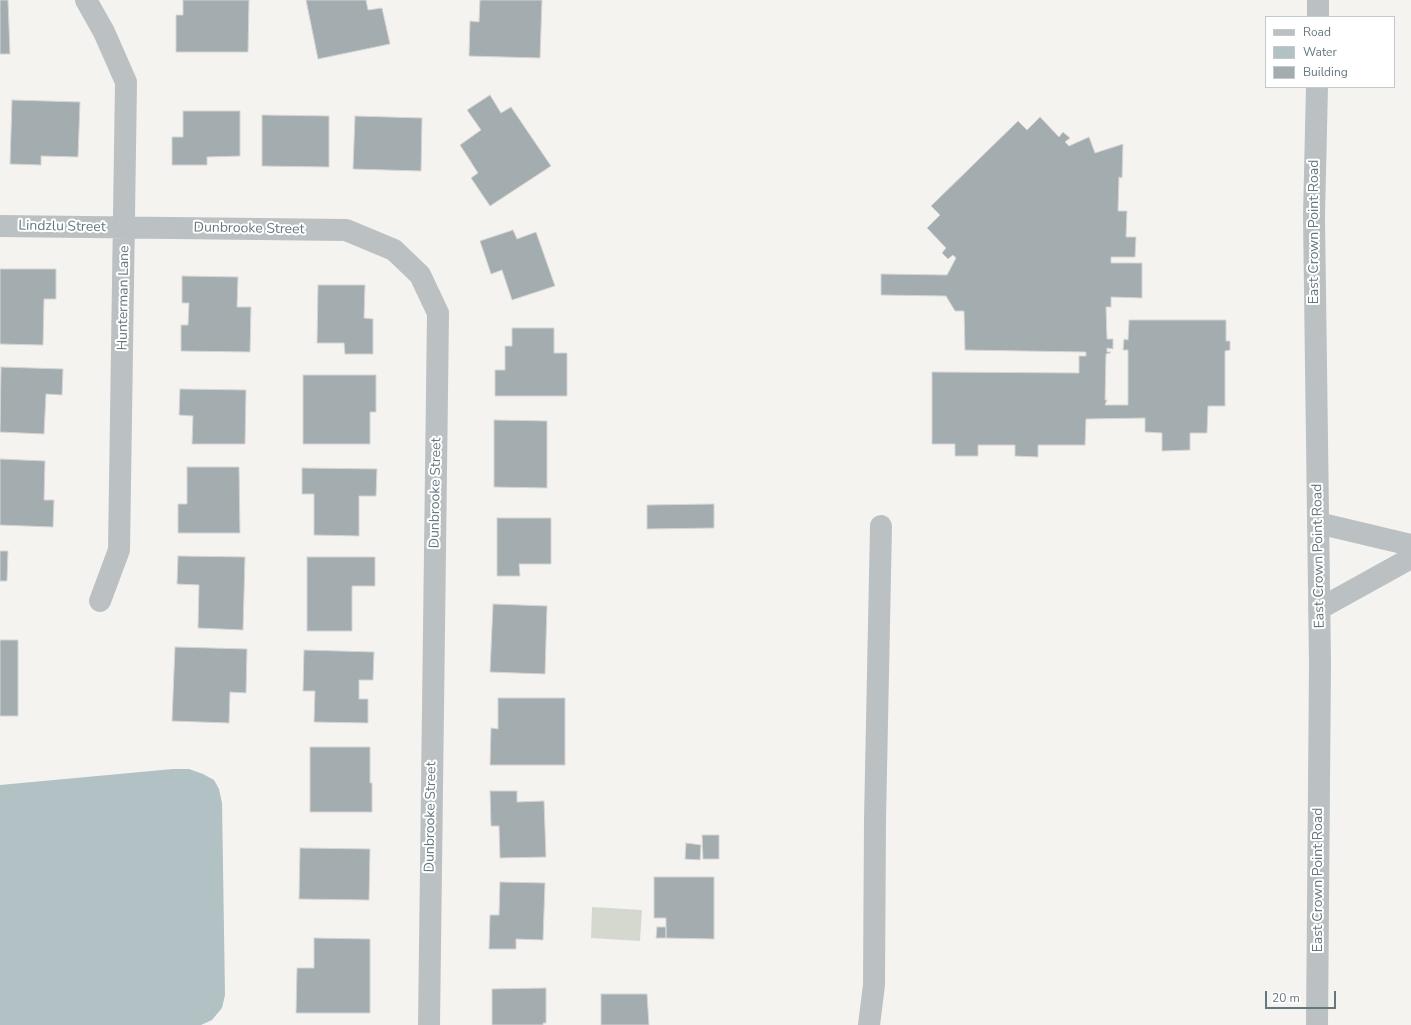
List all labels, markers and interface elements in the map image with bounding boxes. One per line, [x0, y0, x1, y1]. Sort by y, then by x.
legend [1265, 16, 1395, 88]
text: Road [1303, 24, 1331, 40]
text: Water [1303, 44, 1337, 60]
text: Building [1303, 64, 1348, 80]
street label: East Crown Point Road [1307, 160, 1323, 304]
street label: Lindzlu Street [18, 218, 106, 236]
street label: Dunbrooke Street [193, 220, 305, 238]
street label: Hunterman Lane [115, 245, 133, 351]
street label: Dunbrooke Street [427, 437, 445, 549]
street label: East Crown Point Road [1309, 484, 1329, 628]
street label: Dunbrooke Street [422, 761, 440, 873]
street label: East Crown Point Road [1311, 808, 1327, 952]
scale bar [1267, 983, 1338, 1009]
text: 20 m [1272, 990, 1300, 1006]

